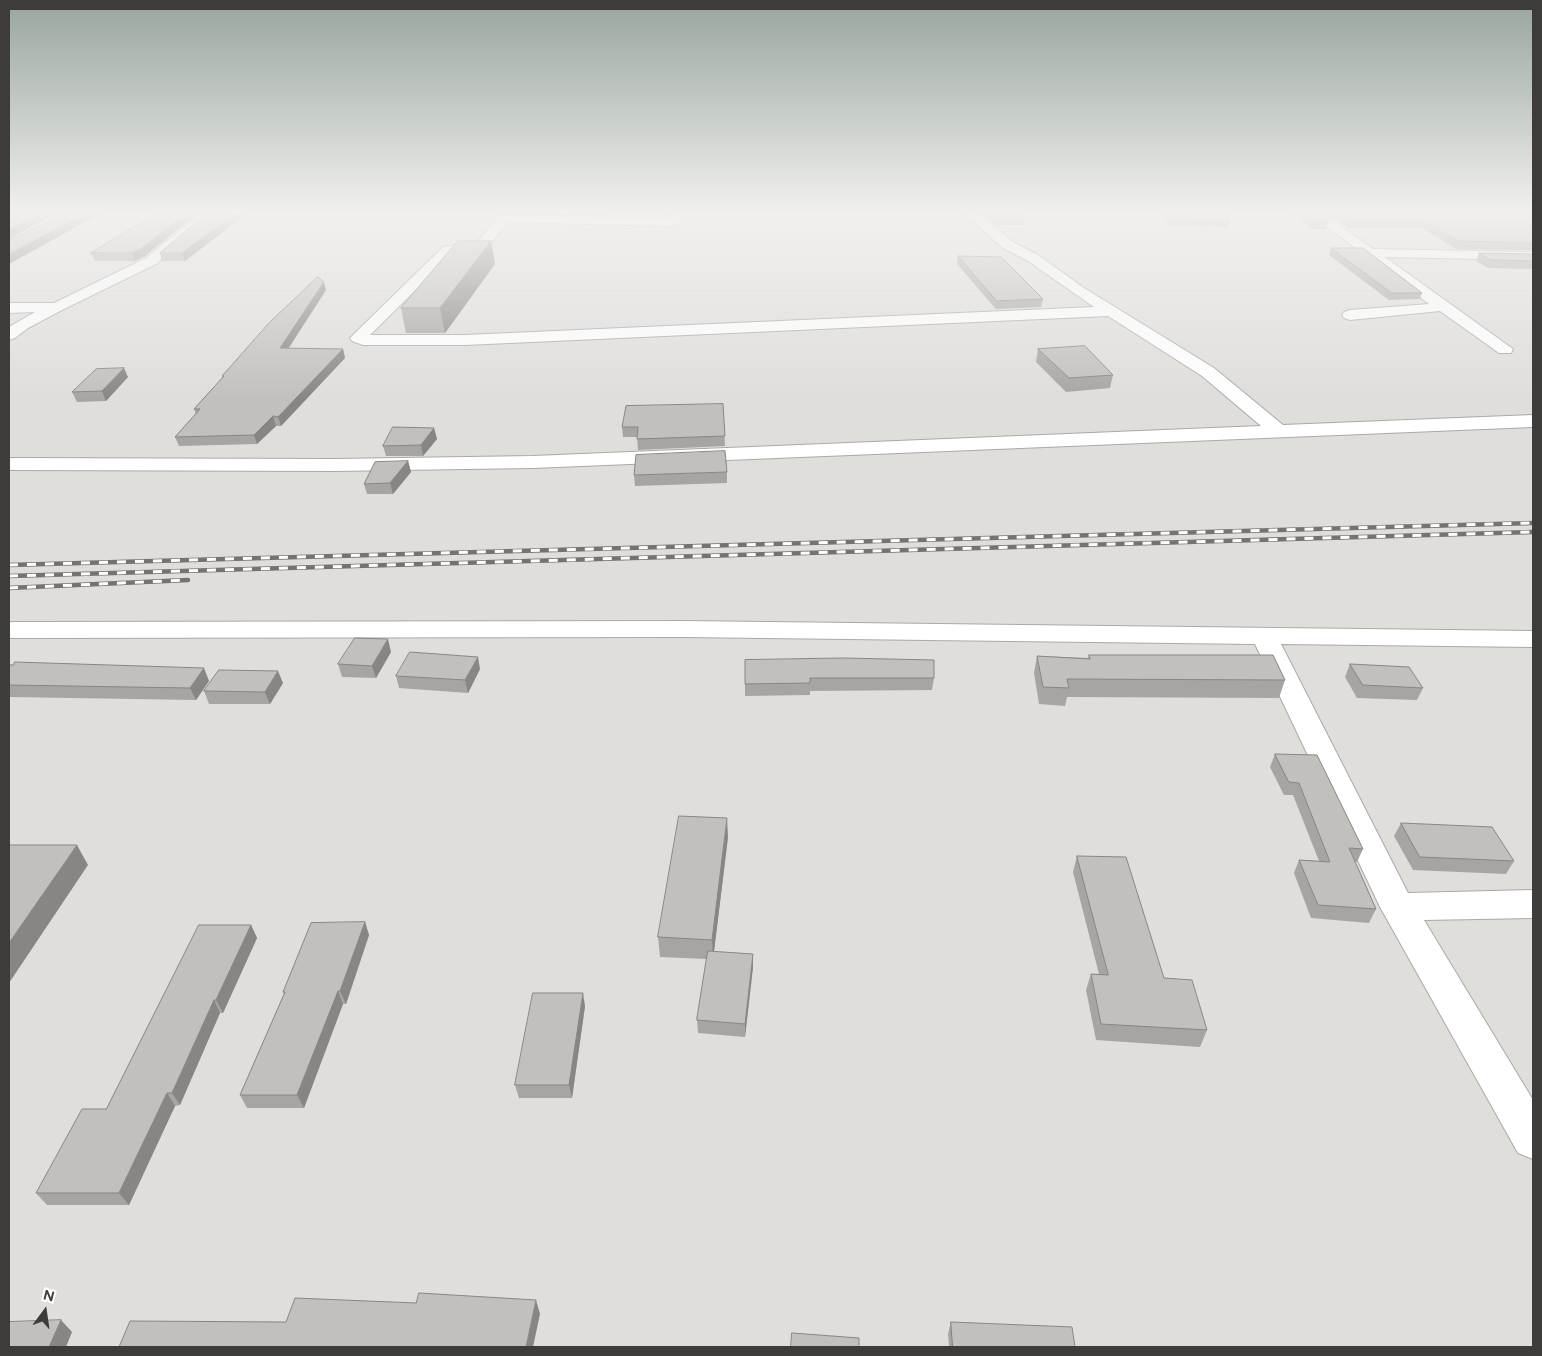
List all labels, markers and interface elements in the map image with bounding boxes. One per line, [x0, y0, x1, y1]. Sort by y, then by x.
north arrow [20, 1286, 70, 1336]
text: N [41, 1286, 56, 1306]

